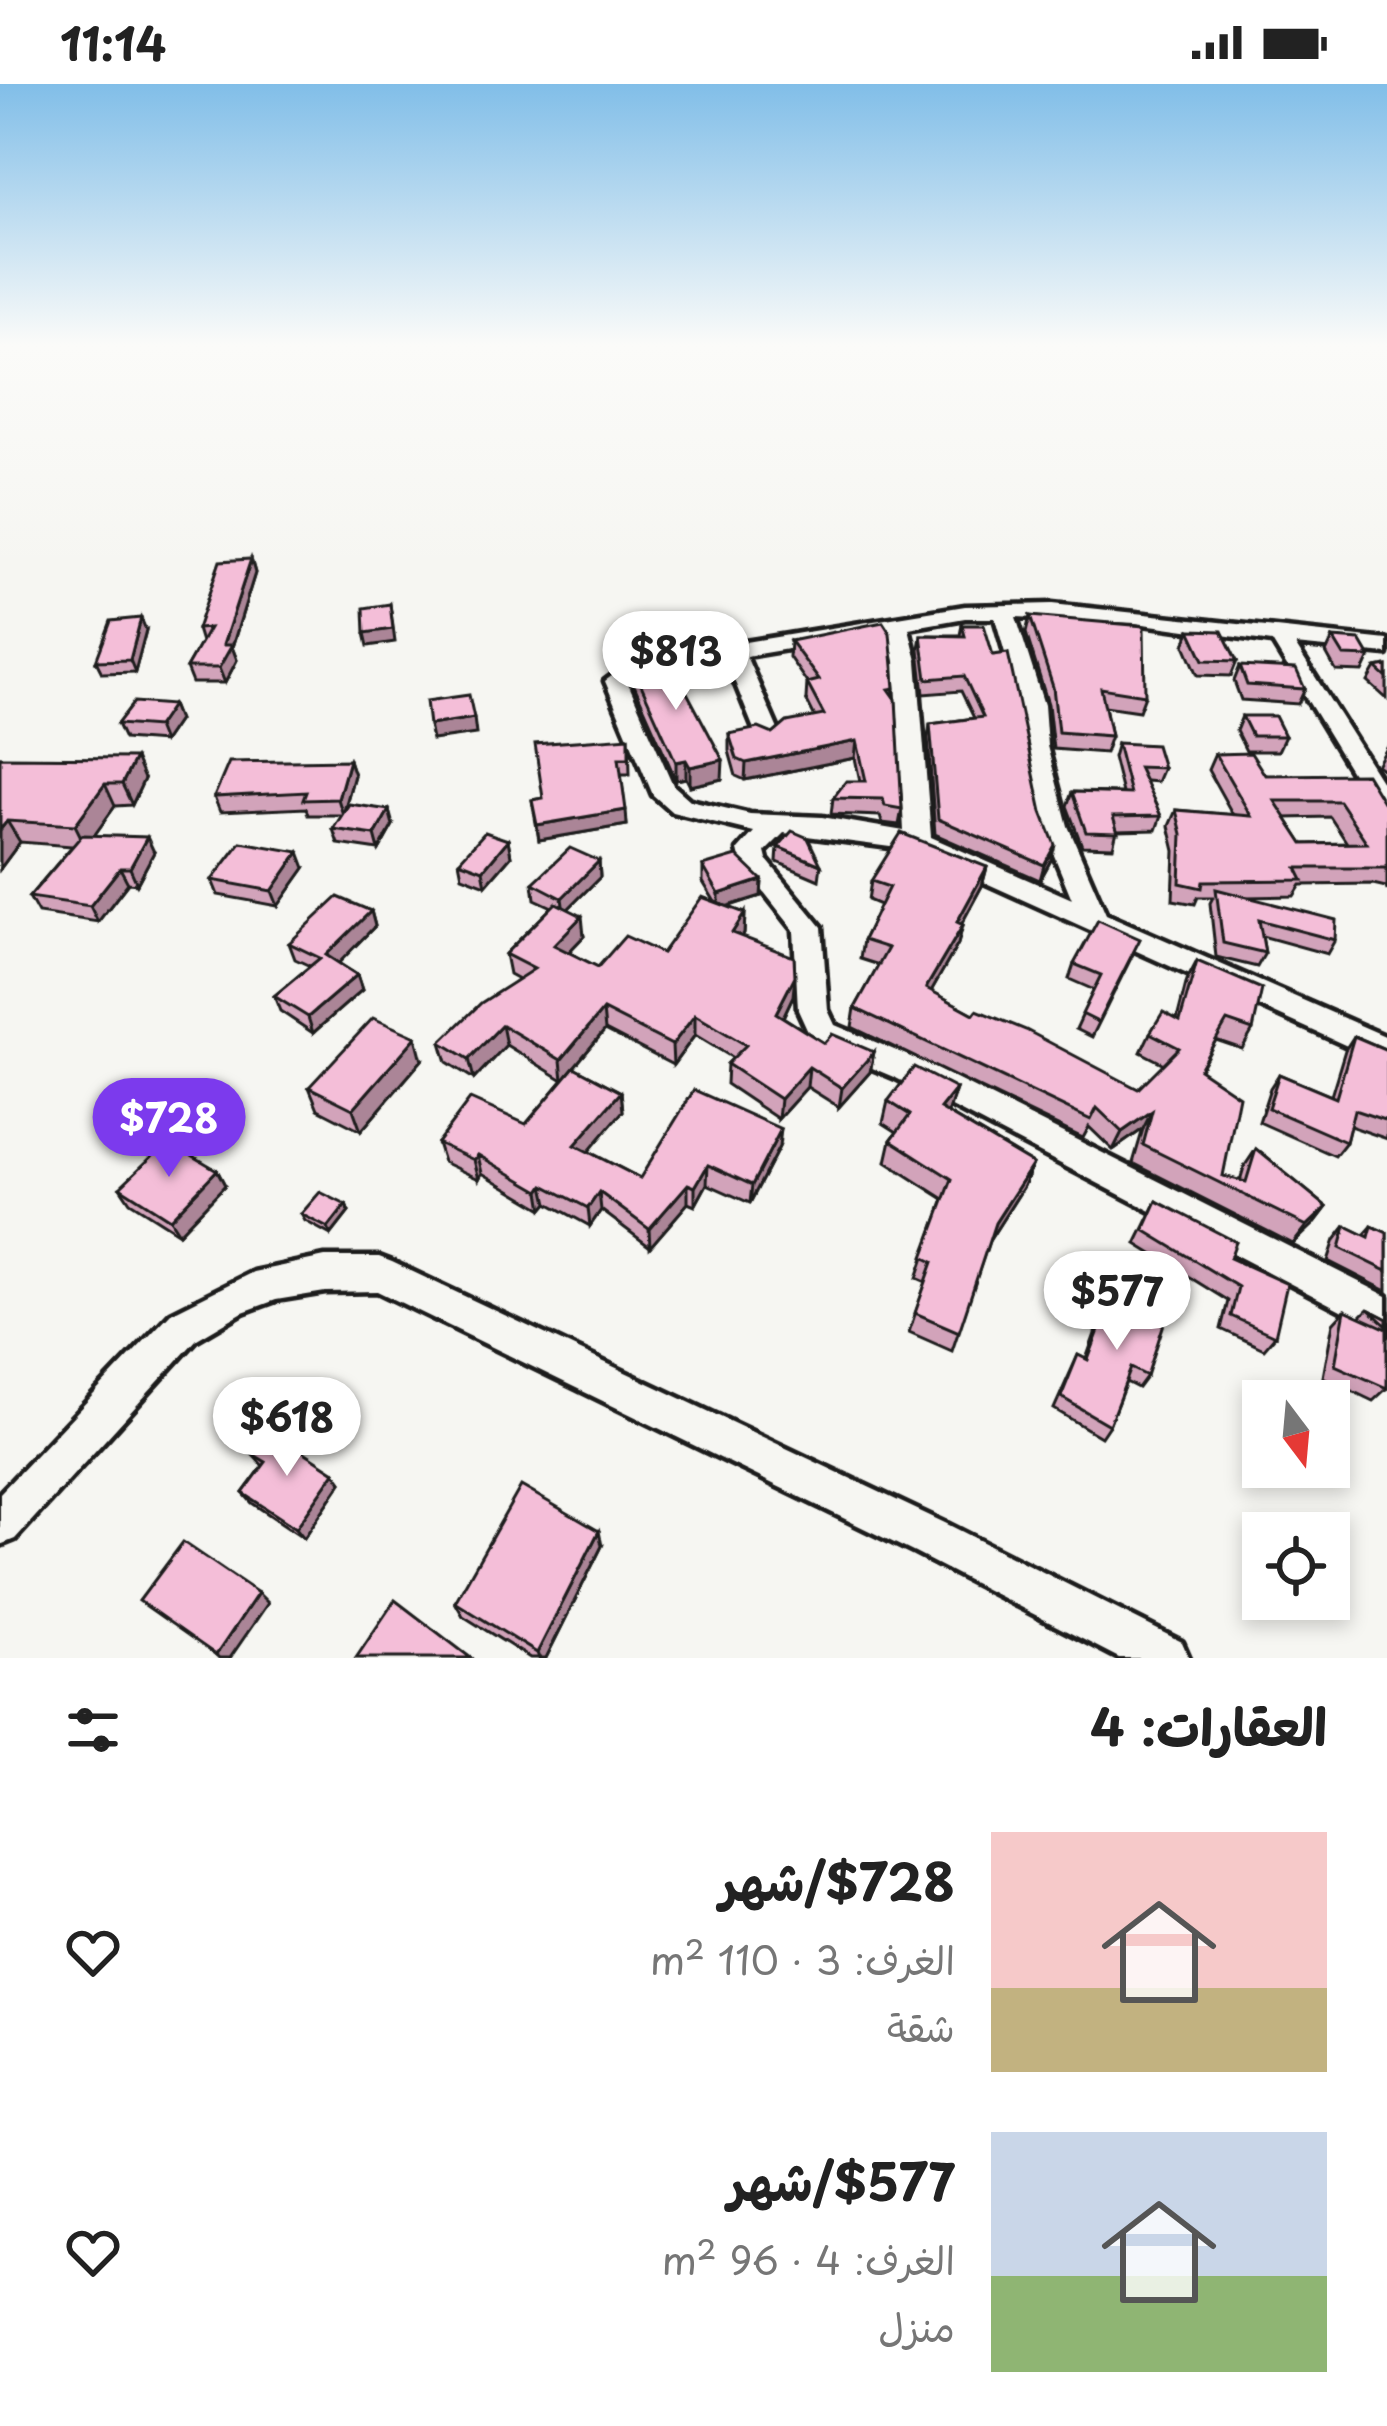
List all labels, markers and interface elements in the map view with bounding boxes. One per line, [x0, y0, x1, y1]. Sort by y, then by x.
text: 11:14 [60, 8, 166, 76]
pin: $813 [605, 611, 747, 713]
text: $813 [629, 620, 723, 679]
pin: $728 [98, 1078, 240, 1180]
text: $728 [120, 1087, 218, 1146]
pin: $577 [1046, 1251, 1188, 1353]
text: $577 [1071, 1260, 1163, 1319]
pin: $618 [216, 1377, 358, 1479]
north arrow [1242, 1380, 1350, 1488]
map controls [1242, 1380, 1350, 1620]
text: $618 [240, 1386, 334, 1445]
button: locate [1242, 1512, 1350, 1620]
text: العقارات: 4 [1090, 1686, 1327, 1763]
icon: filters [60, 1697, 126, 1763]
text: $728/شهر [720, 1841, 955, 1918]
icon: home [1087, 1880, 1231, 2024]
icon: heart [60, 1919, 126, 1985]
text: الغرف: 3 · 110 m² [650, 1929, 955, 1988]
text: شقة [887, 1996, 955, 2055]
text: $577/شهر [728, 2141, 955, 2218]
icon: home [1087, 2180, 1231, 2324]
icon: heart [60, 2219, 126, 2285]
text: الغرف: 4 · 96 m² [661, 2229, 955, 2288]
text: منزل [878, 2296, 955, 2355]

